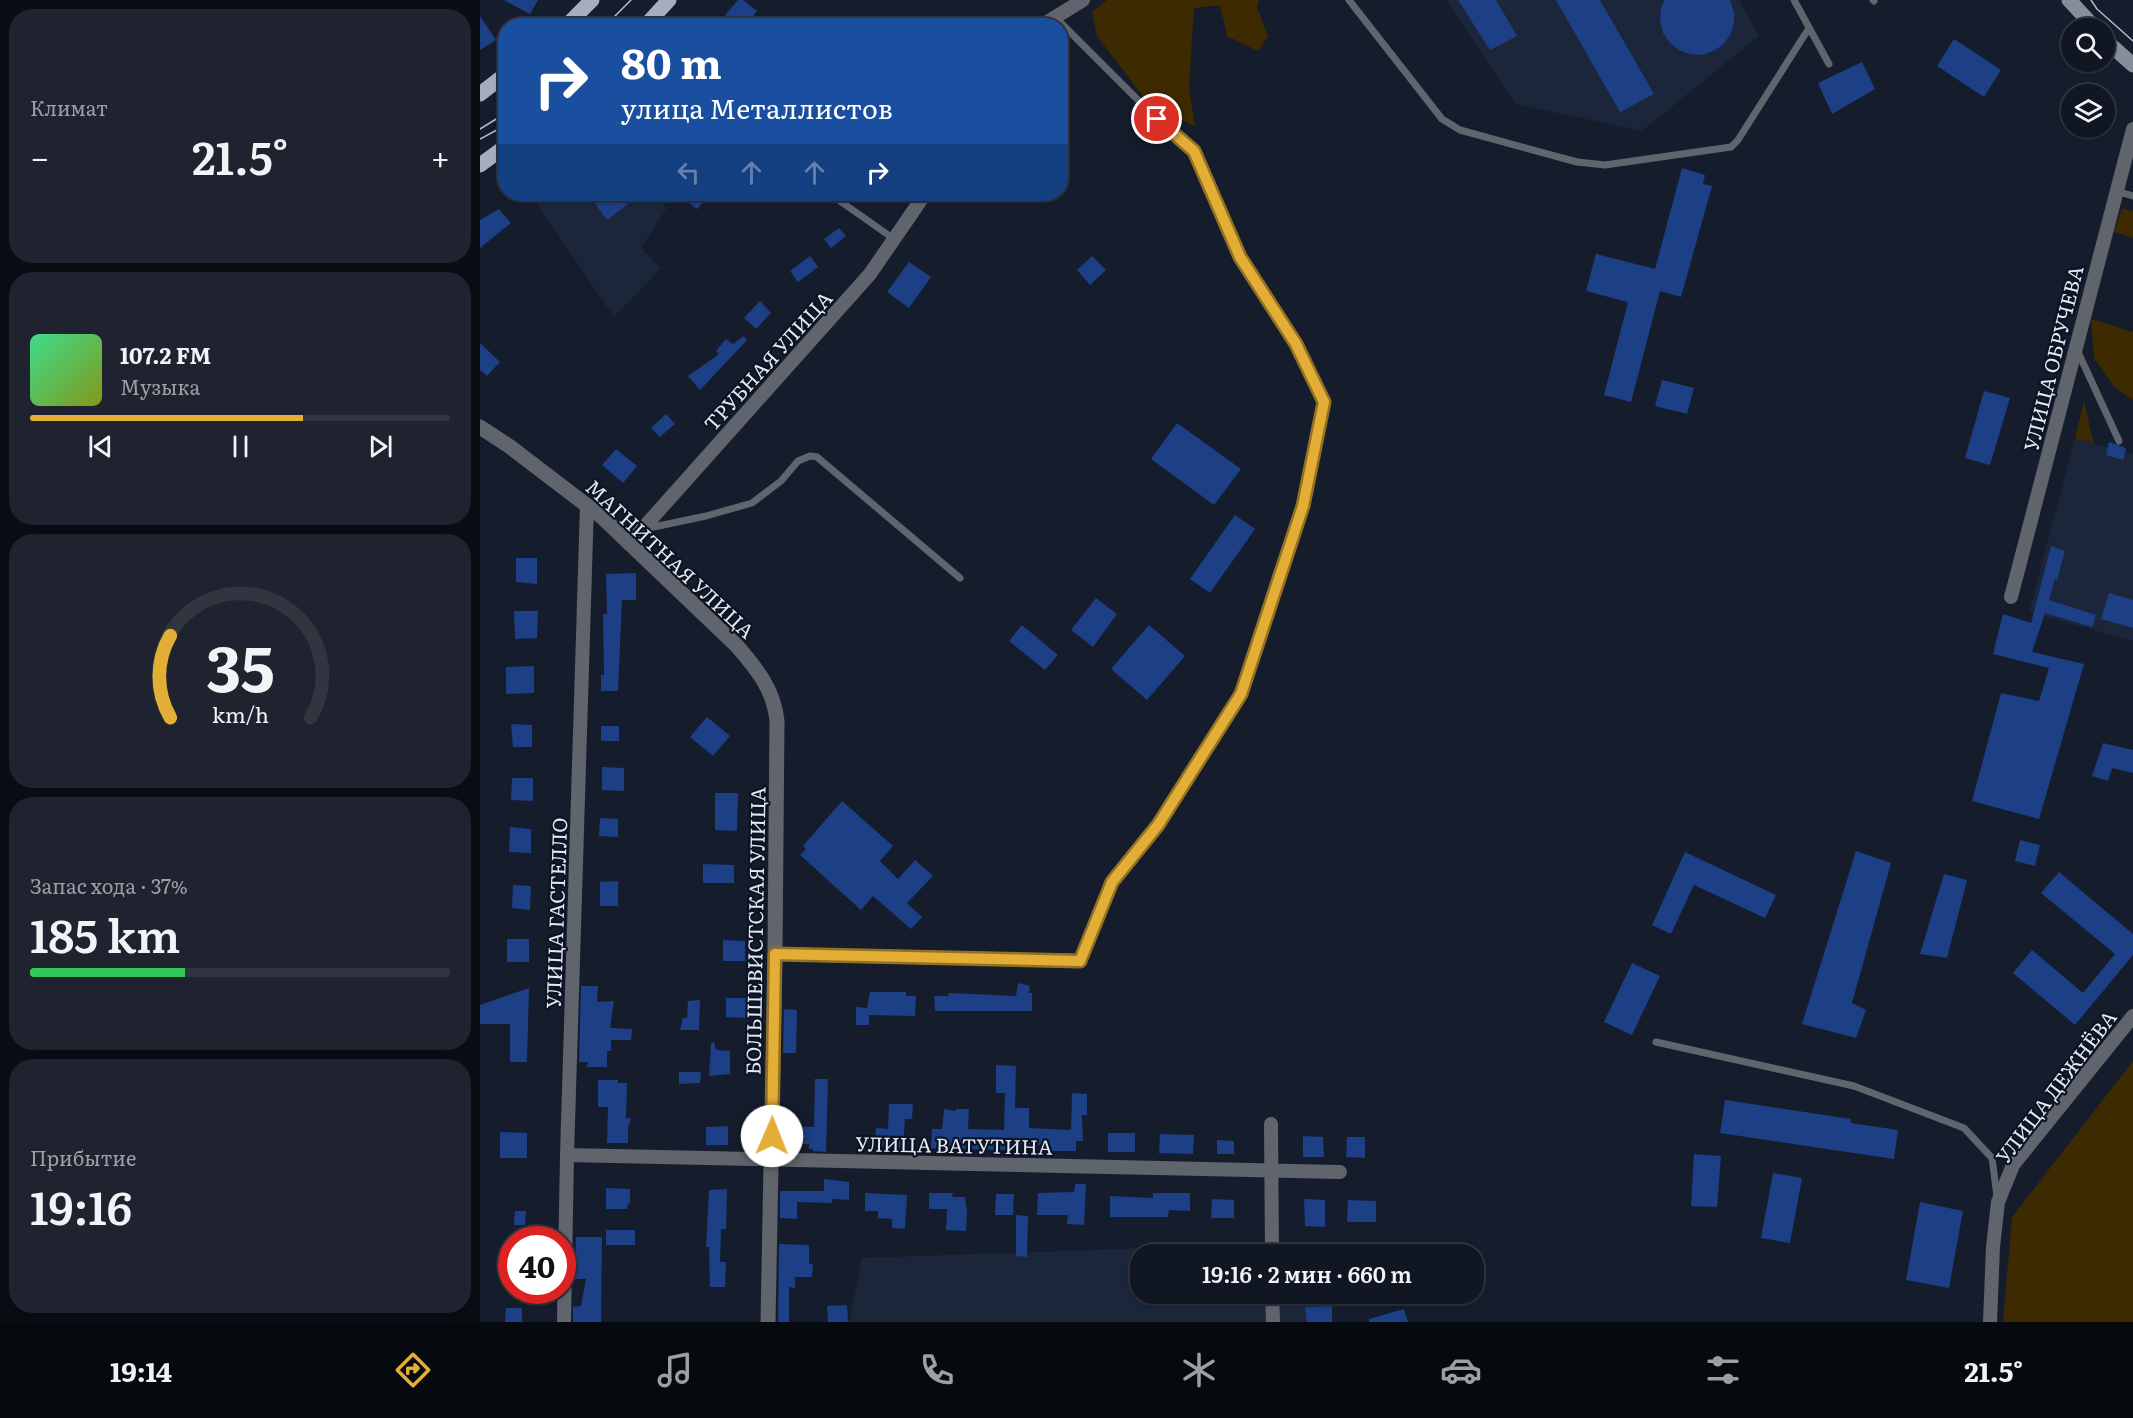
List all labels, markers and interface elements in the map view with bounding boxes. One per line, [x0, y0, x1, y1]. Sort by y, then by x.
map controls [2061, 18, 2115, 138]
button: search [2061, 18, 2115, 72]
text: 80 m [621, 30, 722, 92]
icon: right [522, 42, 600, 120]
button: layers [2061, 84, 2115, 138]
text: улица Металлистов [621, 87, 893, 127]
text: Климат [30, 92, 108, 122]
pin [1131, 93, 1182, 144]
icon: arrive [1140, 102, 1173, 135]
text: 21.5° [192, 122, 288, 189]
text: − [30, 131, 49, 180]
text: + [431, 131, 450, 180]
icon: left [672, 156, 705, 189]
icon: ahead [735, 156, 768, 189]
icon: ahead [798, 156, 831, 189]
icon: right [861, 156, 894, 189]
street label: УЛИЦА ОБРУЧЕВА [2014, 262, 2090, 454]
street label: ТРУБНАЯ УЛИЦА [696, 283, 838, 437]
text: 107.2 FM [120, 338, 211, 371]
text: Музыка [120, 371, 200, 401]
icon: previous [84, 430, 117, 463]
icon: pause [224, 430, 257, 463]
icon: next [364, 430, 397, 463]
street label: МАГНИТНАЯ УЛИЦА [580, 472, 762, 645]
text: 35 [206, 619, 274, 711]
text: km/h [211, 698, 269, 730]
street label: БОЛЬШЕВИСТСКАЯ УЛИЦА [736, 786, 772, 1075]
street label: УЛИЦА ГАСТЕЛЛО [537, 817, 573, 1009]
text: Запас хода · 37% [30, 870, 188, 900]
text: 185 km [30, 900, 180, 967]
street label: УЛИЦА ДЕЖНЁВА [1987, 1003, 2123, 1169]
position arrow [740, 1104, 804, 1168]
street label: УЛИЦА ВАТУТИНА [855, 1127, 1053, 1161]
text: Прибытие [30, 1142, 136, 1172]
text: 19:16 [30, 1172, 132, 1239]
speed limit sign: 40 [498, 1226, 576, 1304]
text: 19:16 · 2 мин · 660 m [1202, 1257, 1412, 1290]
icon: directions [392, 1349, 434, 1391]
icon: music [654, 1349, 696, 1391]
icon: phone [916, 1349, 958, 1391]
icon: climate [1178, 1349, 1220, 1391]
icon: car [1440, 1349, 1482, 1391]
icon: filters [1702, 1349, 1744, 1391]
text: 19:14 [110, 1350, 172, 1390]
text: 21.5° [1964, 1350, 2023, 1390]

